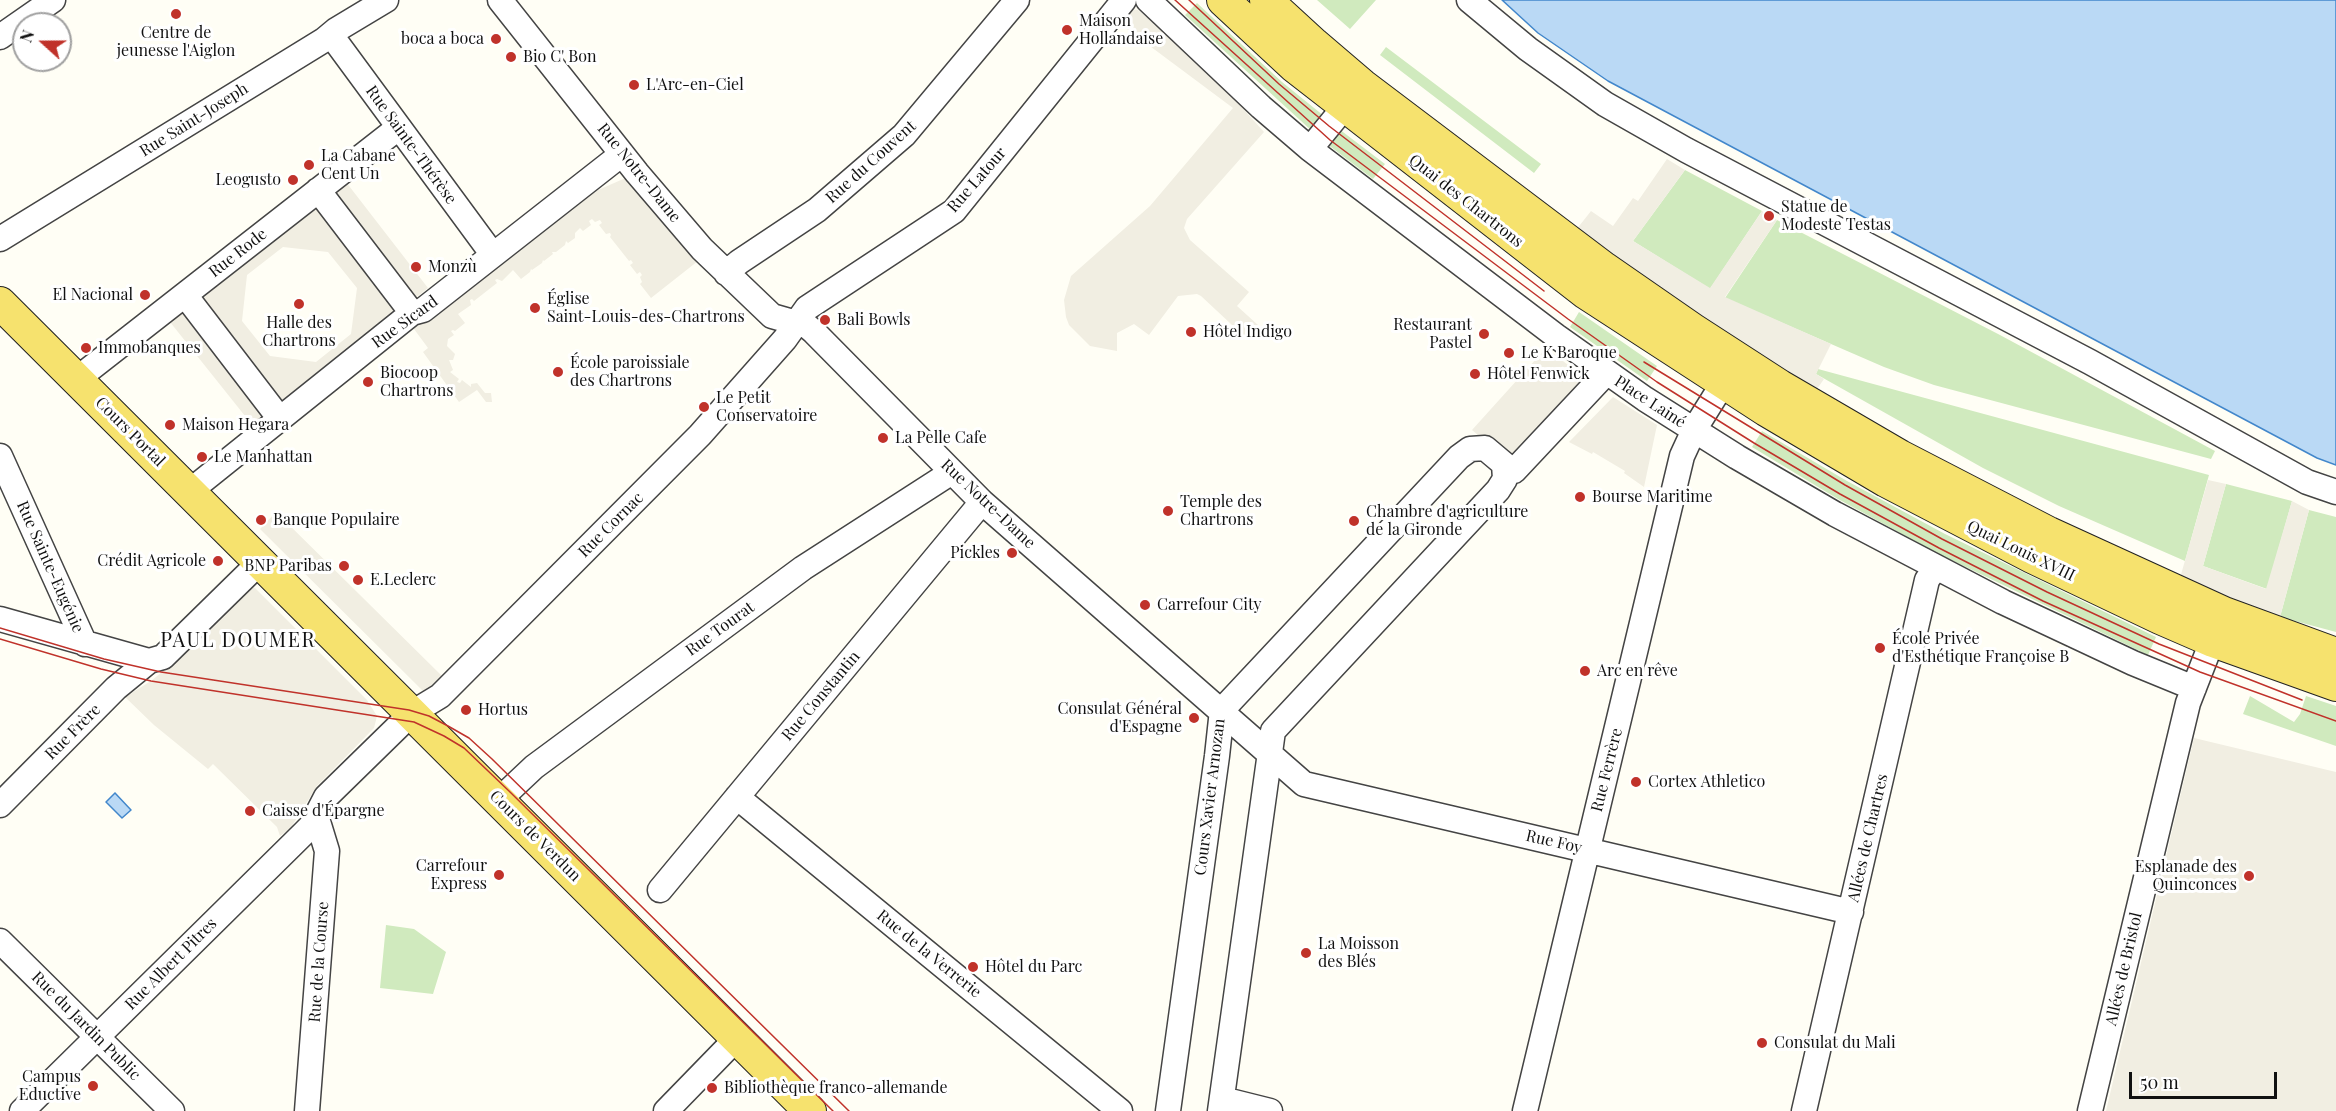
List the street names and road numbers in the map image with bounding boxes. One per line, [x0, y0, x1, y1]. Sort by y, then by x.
street label: Rue Saint-Joseph [136, 79, 252, 161]
street label: Rue Sainte-Thérèse [362, 82, 460, 208]
street label: Rue du Couvent [822, 117, 920, 207]
street label: Rue Notre-Dame [593, 120, 685, 226]
street label: Rue Latour [944, 144, 1010, 216]
street label: Quai des Chartrons [1405, 150, 1527, 252]
street label: Rue Rode [205, 224, 271, 282]
street label: Rue Sicard [368, 292, 442, 352]
street label: Place Lainé [1611, 372, 1689, 432]
street label: Cours Portal [91, 393, 169, 471]
street label: Rue Notre-Dame [937, 455, 1039, 553]
street label: Rue Cornac [575, 489, 647, 561]
street label: Rue Sainte-Eugénie [12, 498, 88, 636]
street label: Quai Louis XVIII [1964, 517, 2078, 585]
street label: Rue Tourat [682, 598, 758, 660]
street label: Rue Constantin [778, 647, 864, 745]
street label: Rue Frère [41, 700, 105, 764]
street label: Cours Xavier Arnozan [1191, 718, 1229, 876]
street label: Rue Ferrère [1587, 726, 1627, 814]
street label: Allées de Chartres [1844, 772, 1892, 904]
street label: Cours de Verdun [485, 786, 585, 886]
street label: Rue Foy [1524, 826, 1584, 858]
street label: Rue de la Course [305, 901, 333, 1023]
street label: Rue de la Verrerie [873, 906, 985, 1002]
street label: Allées de Bristol [2102, 911, 2146, 1027]
street label: Rue Albert Pitres [121, 914, 221, 1014]
street label: Rue du Jardin Public [28, 968, 144, 1084]

